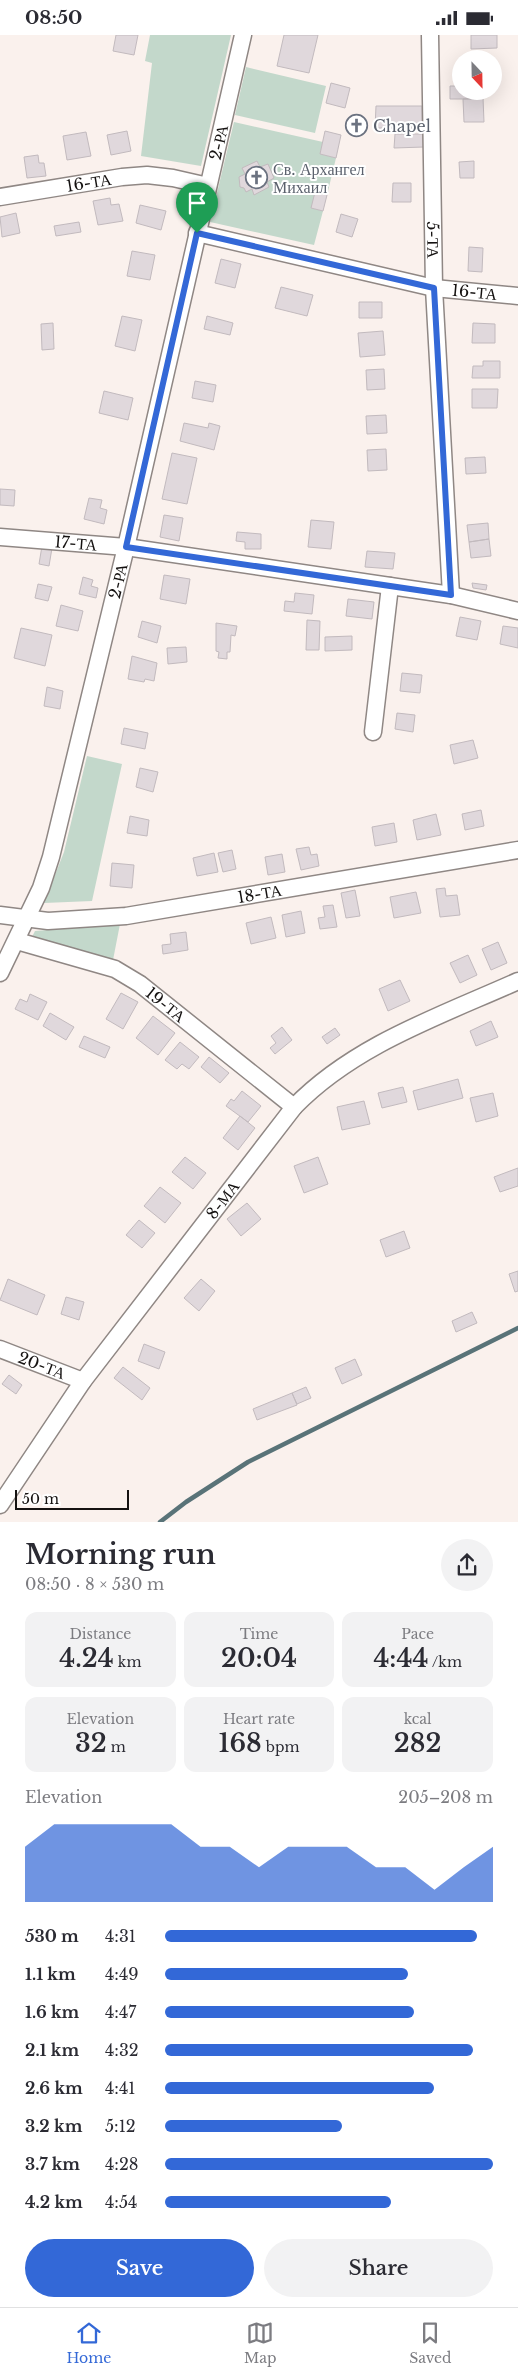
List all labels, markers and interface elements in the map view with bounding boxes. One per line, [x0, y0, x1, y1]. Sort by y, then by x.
text: 08:50 [25, 6, 82, 29]
north arrow [452, 50, 502, 100]
map controls [452, 50, 502, 100]
church icon: Chapel [345, 114, 369, 138]
place label: Chapel [373, 116, 431, 136]
street label: 2-РА [205, 122, 232, 162]
place label: Св. Архангел Михаил [273, 159, 365, 197]
church icon: Св. Архангел Михаил [245, 166, 269, 190]
street label: 16-ТА [65, 169, 113, 196]
pin [176, 182, 218, 233]
icon: arrive [183, 189, 211, 217]
street label: 5-ТА [423, 221, 444, 259]
street label: 16-ТА [451, 280, 499, 304]
street label: 17-ТА [54, 531, 98, 555]
street label: 2-РА [104, 561, 132, 601]
street label: 18-ТА [236, 880, 284, 907]
street label: 19-ТА [142, 983, 190, 1027]
street label: 8-МА [202, 1176, 244, 1223]
street label: 20-ТА [15, 1347, 69, 1384]
scale bar [15, 1487, 129, 1510]
text: 50 m [22, 1490, 59, 1508]
text: Morning run [25, 1537, 216, 1572]
button: share [441, 1539, 493, 1591]
text: 08:50 · 8 × 530 m [25, 1574, 164, 1594]
text: Distance [69, 1625, 131, 1643]
text: Time [240, 1625, 278, 1643]
text: Pace [401, 1625, 434, 1643]
text: 4.24 [59, 1643, 114, 1674]
text: 20:04 [221, 1643, 297, 1674]
text: 4:44 [373, 1643, 428, 1674]
text: km [114, 1653, 141, 1671]
text: /km [428, 1653, 462, 1671]
text: Elevation [67, 1710, 134, 1728]
text: Heart rate [223, 1710, 295, 1728]
text: kcal [404, 1710, 432, 1728]
text: 32 [75, 1728, 107, 1759]
text: 168 [219, 1728, 262, 1759]
text: 282 [394, 1728, 441, 1759]
text: m [107, 1738, 126, 1756]
text: bpm [262, 1738, 299, 1756]
text: Elevation [25, 1787, 102, 1807]
text: 205–208 m [398, 1787, 493, 1807]
text: 530 m [25, 1926, 79, 1946]
text: 4:31 [105, 1926, 136, 1946]
text: 1.1 km [25, 1964, 76, 1984]
text: 4:49 [105, 1964, 139, 1984]
text: 1.6 km [25, 2002, 79, 2022]
text: 4:47 [105, 2002, 136, 2022]
text: 2.1 km [25, 2040, 79, 2060]
text: 4:32 [105, 2040, 139, 2060]
text: 2.6 km [25, 2078, 83, 2098]
text: 4:41 [105, 2078, 135, 2098]
text: 3.2 km [25, 2116, 82, 2136]
text: 5:12 [105, 2116, 136, 2136]
text: 3.7 km [25, 2154, 80, 2174]
text: 4:28 [105, 2154, 138, 2174]
text: 4.2 km [25, 2192, 83, 2212]
text: 4:54 [105, 2192, 137, 2212]
button: Save [25, 2239, 254, 2297]
button: Share [264, 2239, 493, 2297]
tab: Home [66, 2319, 111, 2367]
tab: Map [244, 2319, 277, 2367]
tab: Saved [409, 2319, 452, 2367]

